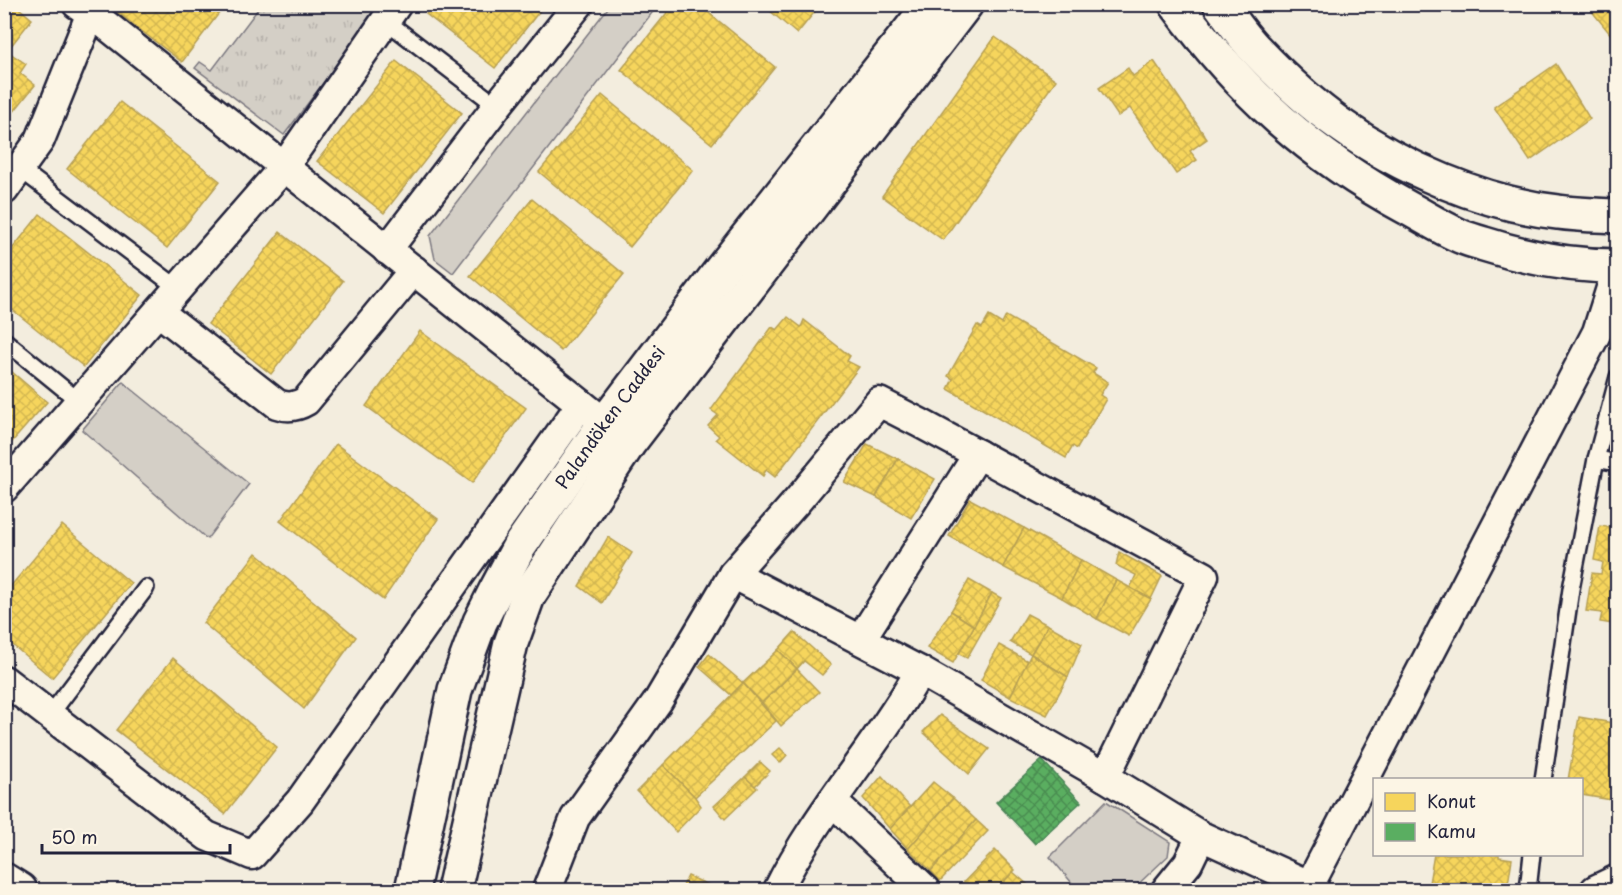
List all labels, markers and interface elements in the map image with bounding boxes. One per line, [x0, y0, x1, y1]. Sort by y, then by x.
street label: Palandöken Caddesi [548, 340, 671, 494]
legend [1373, 778, 1583, 856]
text: Konut [1427, 787, 1476, 814]
scale bar [42, 817, 230, 855]
text: Kamu [1427, 817, 1476, 844]
text: 50 m [51, 823, 98, 850]

